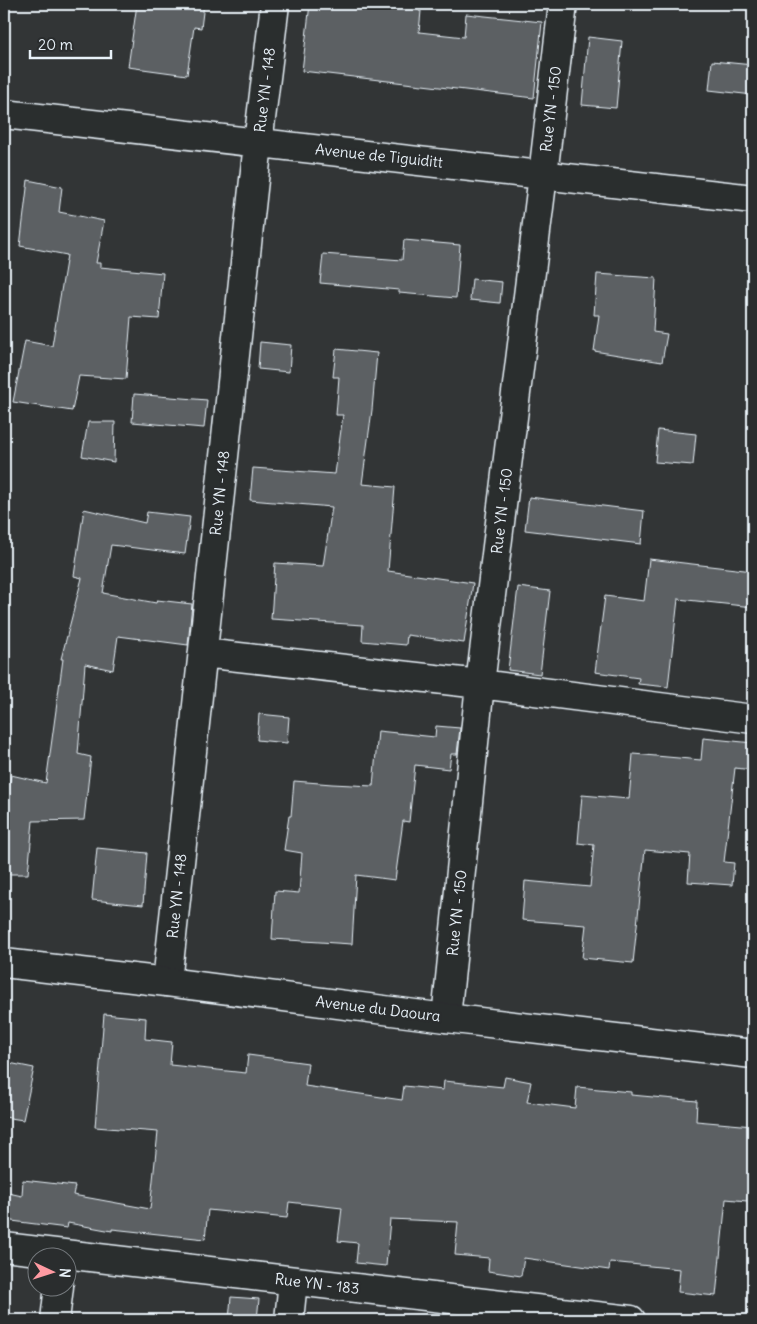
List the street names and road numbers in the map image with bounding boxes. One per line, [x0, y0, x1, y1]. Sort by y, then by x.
street label: Rue YN - 148 [250, 46, 279, 133]
street label: Rue YN - 150 [536, 65, 565, 153]
street label: Avenue de Tiguiditt [314, 139, 444, 172]
street label: Rue YN - 148 [206, 450, 233, 536]
street label: Rue YN - 150 [487, 467, 516, 555]
street label: Rue YN - 148 [163, 853, 190, 939]
street label: Rue YN - 150 [443, 869, 470, 957]
street label: Avenue du Daoura [314, 991, 442, 1026]
street label: Rue YN - 183 [274, 1269, 360, 1298]

